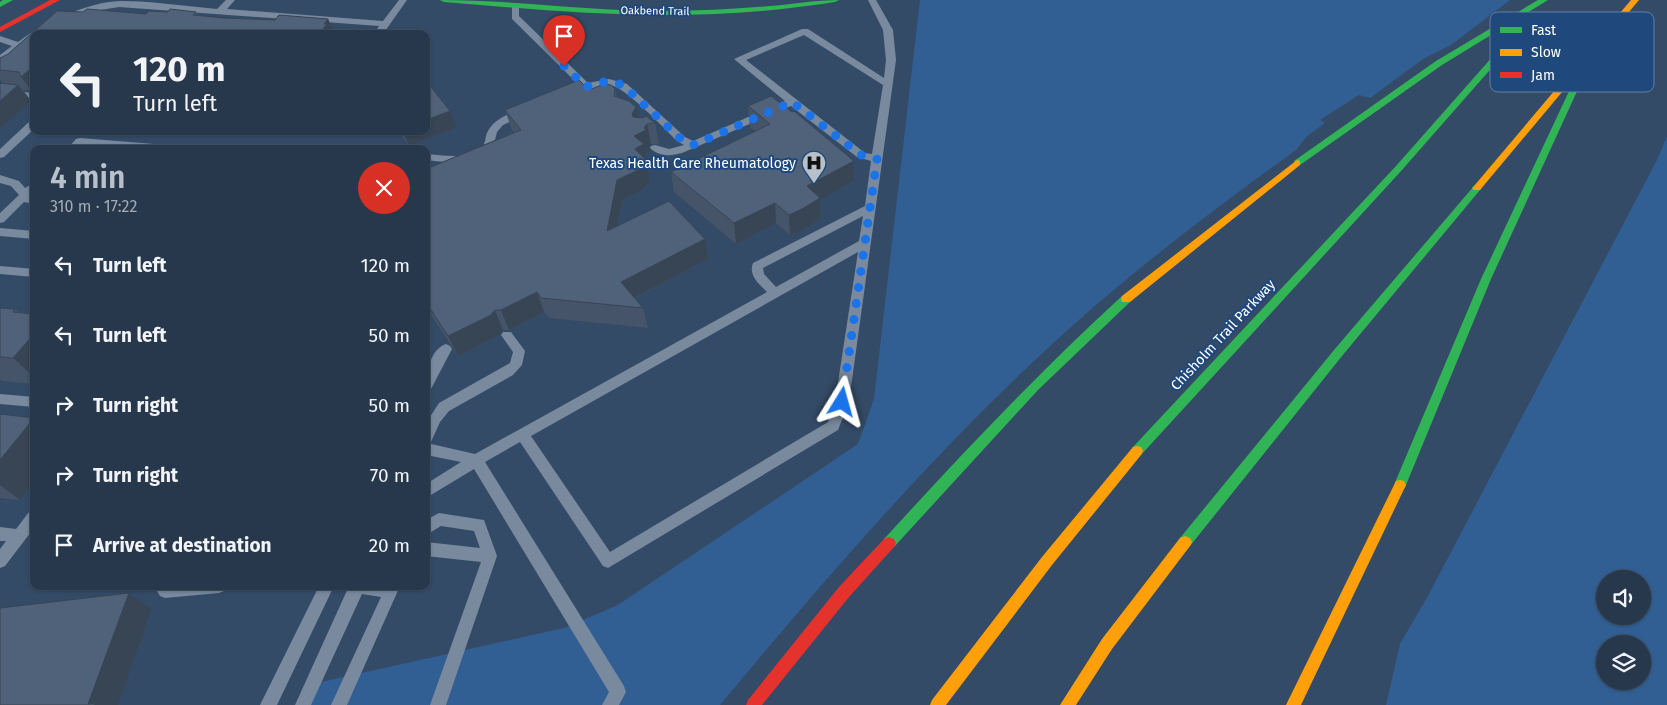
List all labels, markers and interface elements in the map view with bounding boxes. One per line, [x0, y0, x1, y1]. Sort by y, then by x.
street label: Oakbend Trail [620, 4, 690, 18]
legend [1490, 12, 1654, 92]
pin [543, 15, 585, 66]
icon: arrive [550, 22, 578, 50]
text: Fast [1531, 22, 1557, 39]
text: Slow [1531, 44, 1561, 61]
text: 120 m [133, 48, 226, 90]
icon: left [50, 50, 115, 115]
text: Jam [1531, 67, 1555, 84]
text: Turn left [133, 90, 217, 117]
hospital icon: Texas Health Care Rheumatology [801, 150, 827, 184]
place label: Texas Health Care Rheumatology [589, 155, 796, 172]
text: 4 min [50, 160, 125, 196]
button: close [358, 162, 410, 214]
text: 310 m · 17:22 [50, 197, 137, 216]
icon: left [50, 251, 78, 279]
text: Turn left [93, 254, 167, 277]
text: 120 m [360, 254, 410, 277]
street label: Chisholm Trail Parkway [1167, 276, 1279, 394]
icon: left [50, 321, 78, 349]
text: Turn left [93, 324, 167, 347]
text: 50 m [369, 324, 410, 347]
position arrow [815, 375, 867, 427]
icon: right [50, 391, 78, 419]
text: Turn right [93, 394, 178, 417]
text: 50 m [369, 394, 410, 417]
icon: right [50, 461, 78, 489]
text: Turn right [93, 464, 178, 487]
text: 70 m [370, 464, 410, 487]
icon: arrive [50, 531, 78, 559]
text: Arrive at destination [93, 534, 272, 557]
text: 20 m [369, 534, 410, 557]
map controls [1596, 570, 1651, 690]
button: sound [1596, 570, 1651, 625]
button: layers [1596, 635, 1651, 690]

